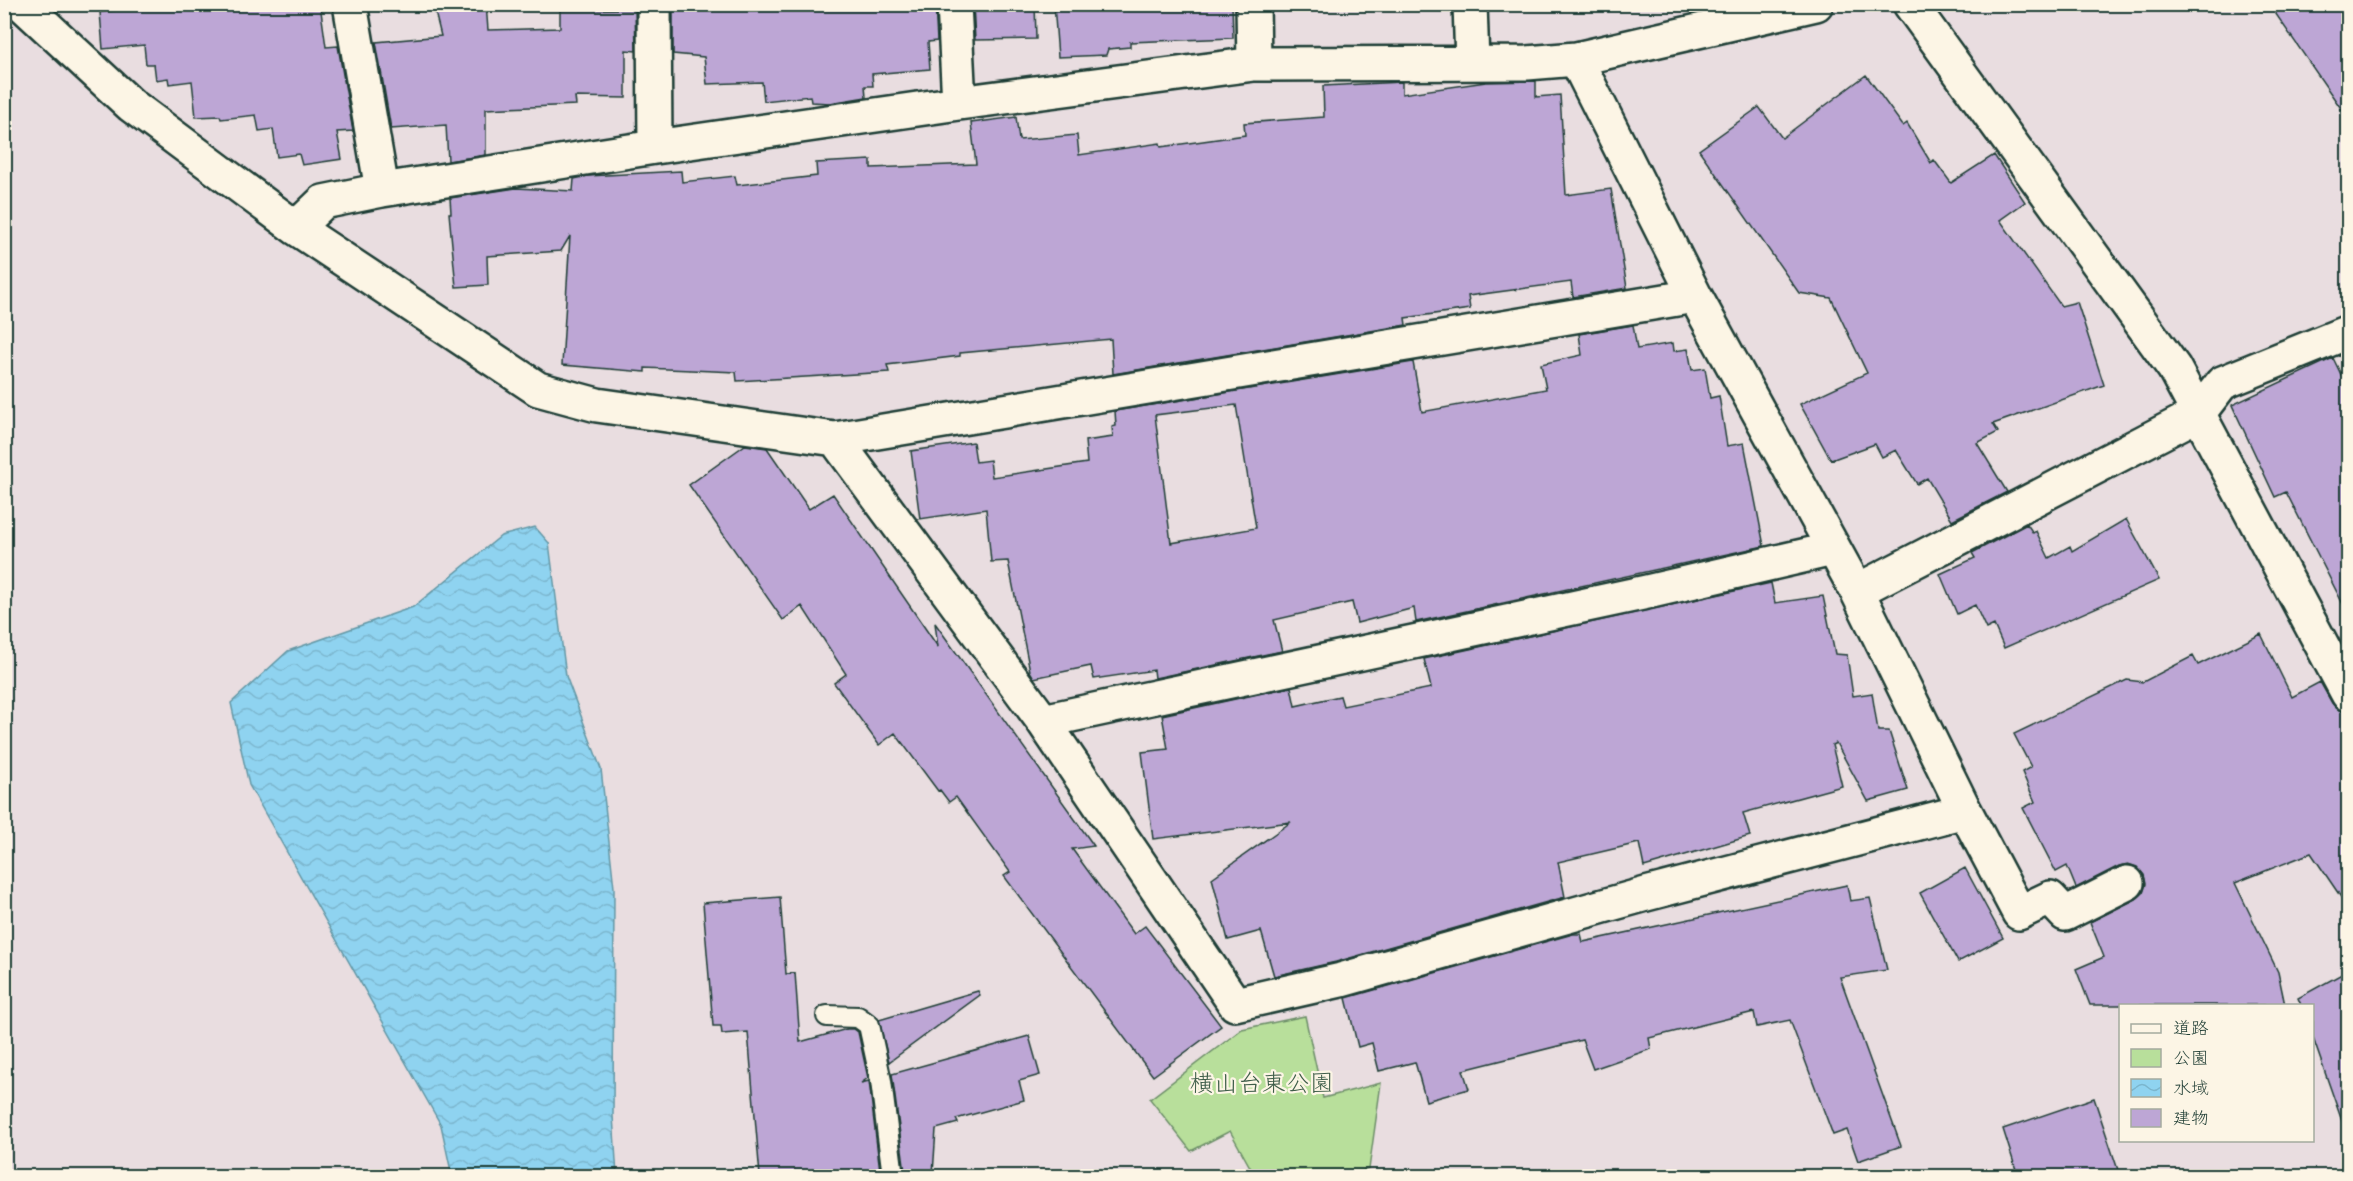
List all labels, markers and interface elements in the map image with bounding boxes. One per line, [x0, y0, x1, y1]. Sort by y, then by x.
legend [2119, 1004, 2314, 1142]
text: 道路 [2173, 1017, 2209, 1043]
text: 公園 [2173, 1047, 2209, 1073]
park label: 横山台東公園 [1190, 1068, 1334, 1103]
text: 水域 [2173, 1077, 2209, 1103]
text: 建物 [2173, 1107, 2209, 1133]

